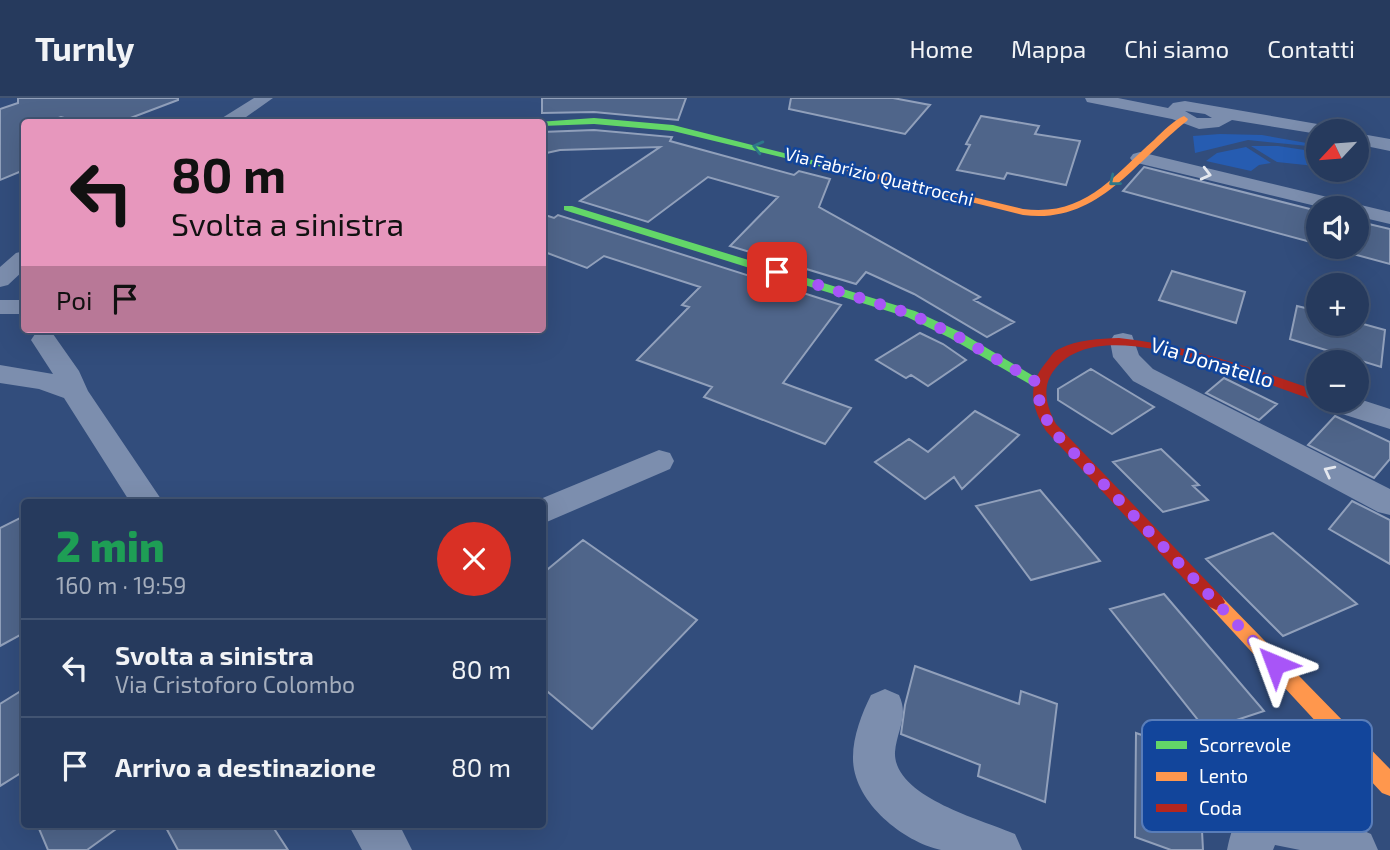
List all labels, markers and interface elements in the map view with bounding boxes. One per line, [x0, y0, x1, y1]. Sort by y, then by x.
text: Turnly [35, 28, 134, 68]
text: Home [909, 34, 973, 63]
text: Mappa [1011, 34, 1086, 63]
text: Chi siamo [1124, 34, 1229, 63]
text: Contatti [1267, 34, 1355, 63]
north arrow [1306, 119, 1368, 182]
map controls [1306, 119, 1369, 413]
one-way arrow [752, 141, 764, 155]
street label: Via Fabrizio Quattrocchi [783, 142, 976, 210]
text: 80 m [171, 144, 286, 203]
icon: left [56, 147, 147, 238]
one-way arrow [1200, 166, 1212, 180]
one-way arrow [1110, 172, 1122, 185]
button: sound [1306, 196, 1369, 259]
text: Svolta a sinistra [171, 204, 404, 242]
pin [747, 242, 807, 302]
icon: arrive [758, 253, 796, 291]
button: + [1306, 273, 1369, 336]
icon: arrive [106, 280, 144, 318]
text: Poi [56, 284, 92, 315]
street label: Via Donatello [1148, 331, 1277, 392]
button: − [1306, 350, 1369, 413]
one-way arrow [1324, 466, 1336, 480]
text: 2 min [56, 520, 165, 570]
button: close [437, 522, 511, 596]
text: 160 m · 19:59 [56, 571, 186, 599]
position arrow [1238, 627, 1312, 701]
text: Svolta a sinistra [115, 639, 314, 670]
icon: left [56, 649, 94, 687]
text: 80 m [451, 653, 511, 684]
text: Via Cristoforo Colombo [115, 670, 355, 698]
legend [1142, 720, 1372, 832]
text: Scorrevole [1199, 733, 1291, 756]
icon: arrive [56, 747, 94, 785]
text: Arrivo a destinazione [115, 751, 376, 782]
text: 80 m [451, 751, 511, 782]
text: Lento [1199, 764, 1248, 787]
text: Coda [1199, 796, 1242, 819]

